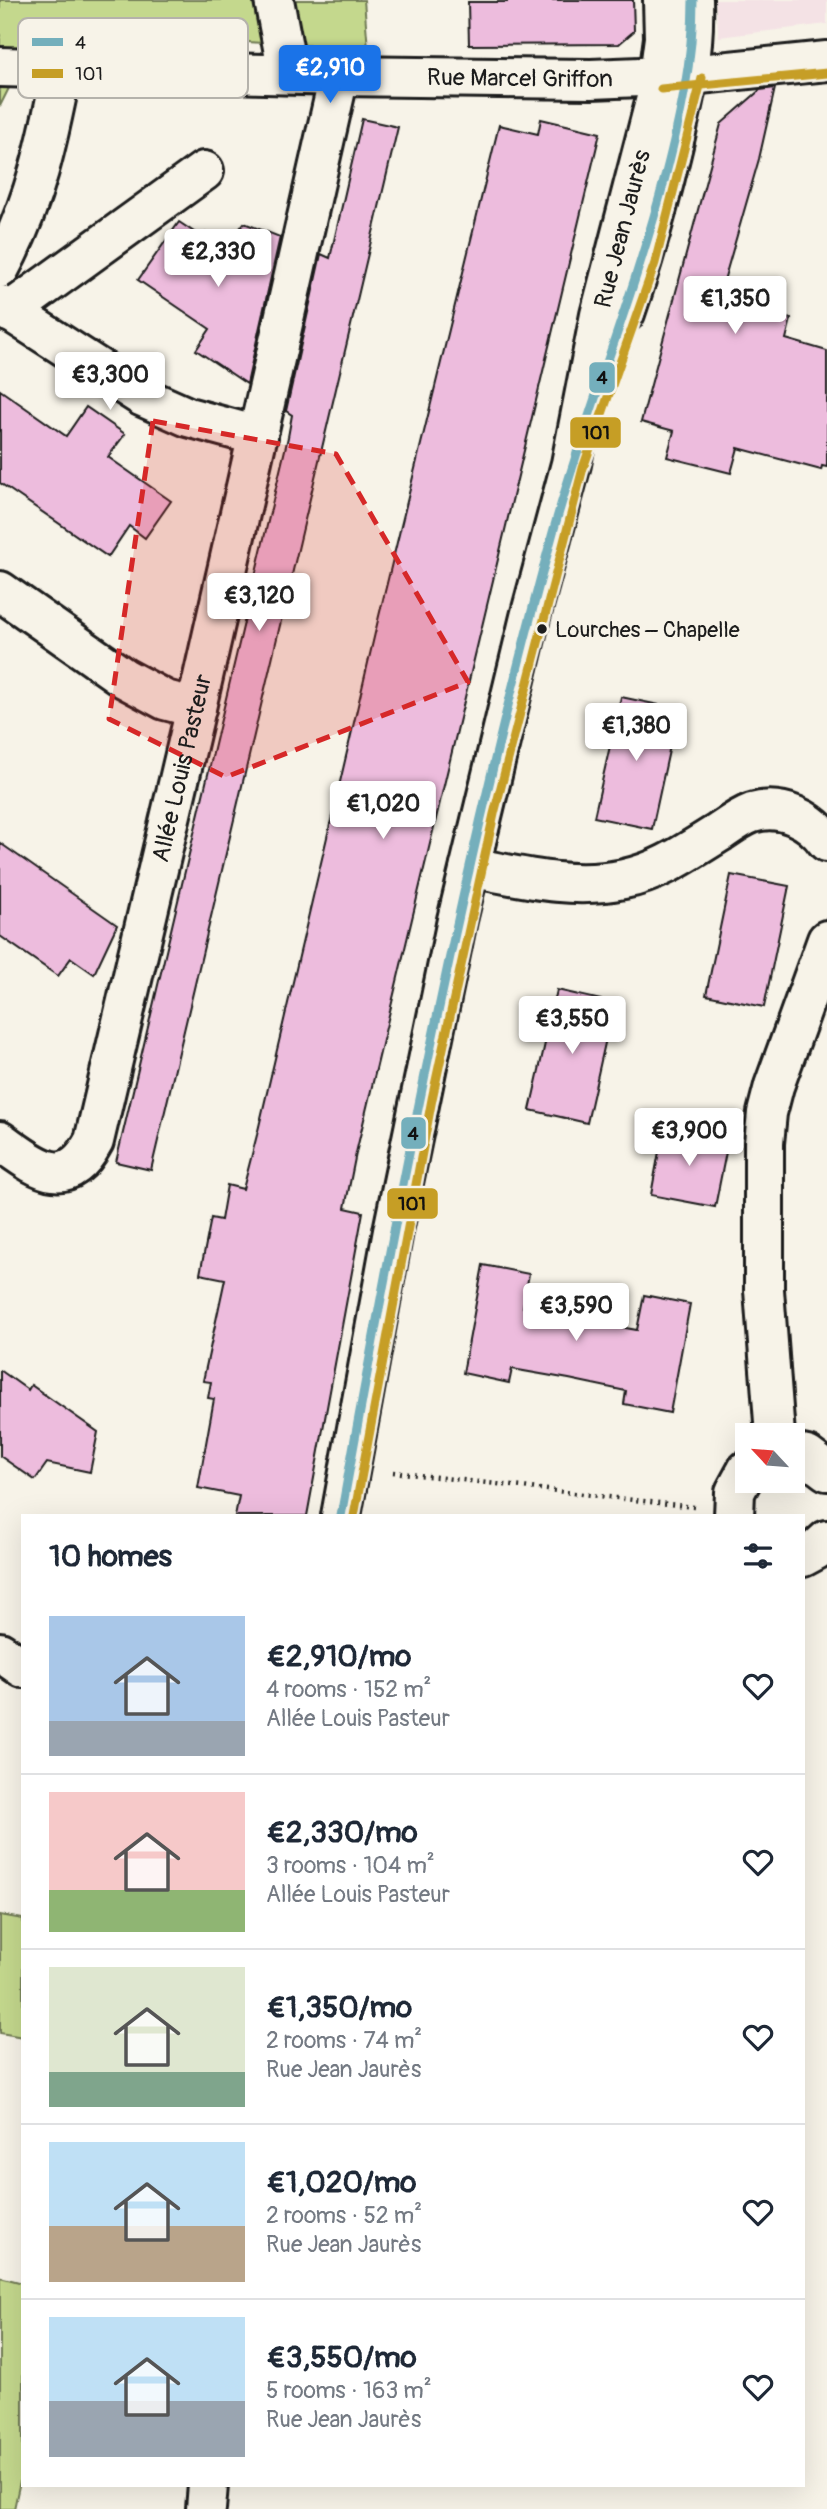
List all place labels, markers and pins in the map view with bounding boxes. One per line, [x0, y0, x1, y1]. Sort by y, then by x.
pin: €2,910 [273, 46, 387, 105]
pin: €2,330 [161, 230, 275, 289]
pin: €1,350 [678, 276, 792, 336]
pin: €3,300 [53, 352, 167, 412]
pin: €3,120 [202, 574, 316, 633]
place label: Lourches – Chapelle [555, 616, 740, 644]
marker: Lourches – Chapelle [535, 622, 549, 636]
pin: €1,380 [579, 704, 693, 763]
pin: €1,020 [326, 782, 440, 841]
pin: €3,550 [515, 996, 629, 1056]
pin: €3,900 [632, 1108, 746, 1168]
pin: €3,590 [519, 1284, 633, 1343]

